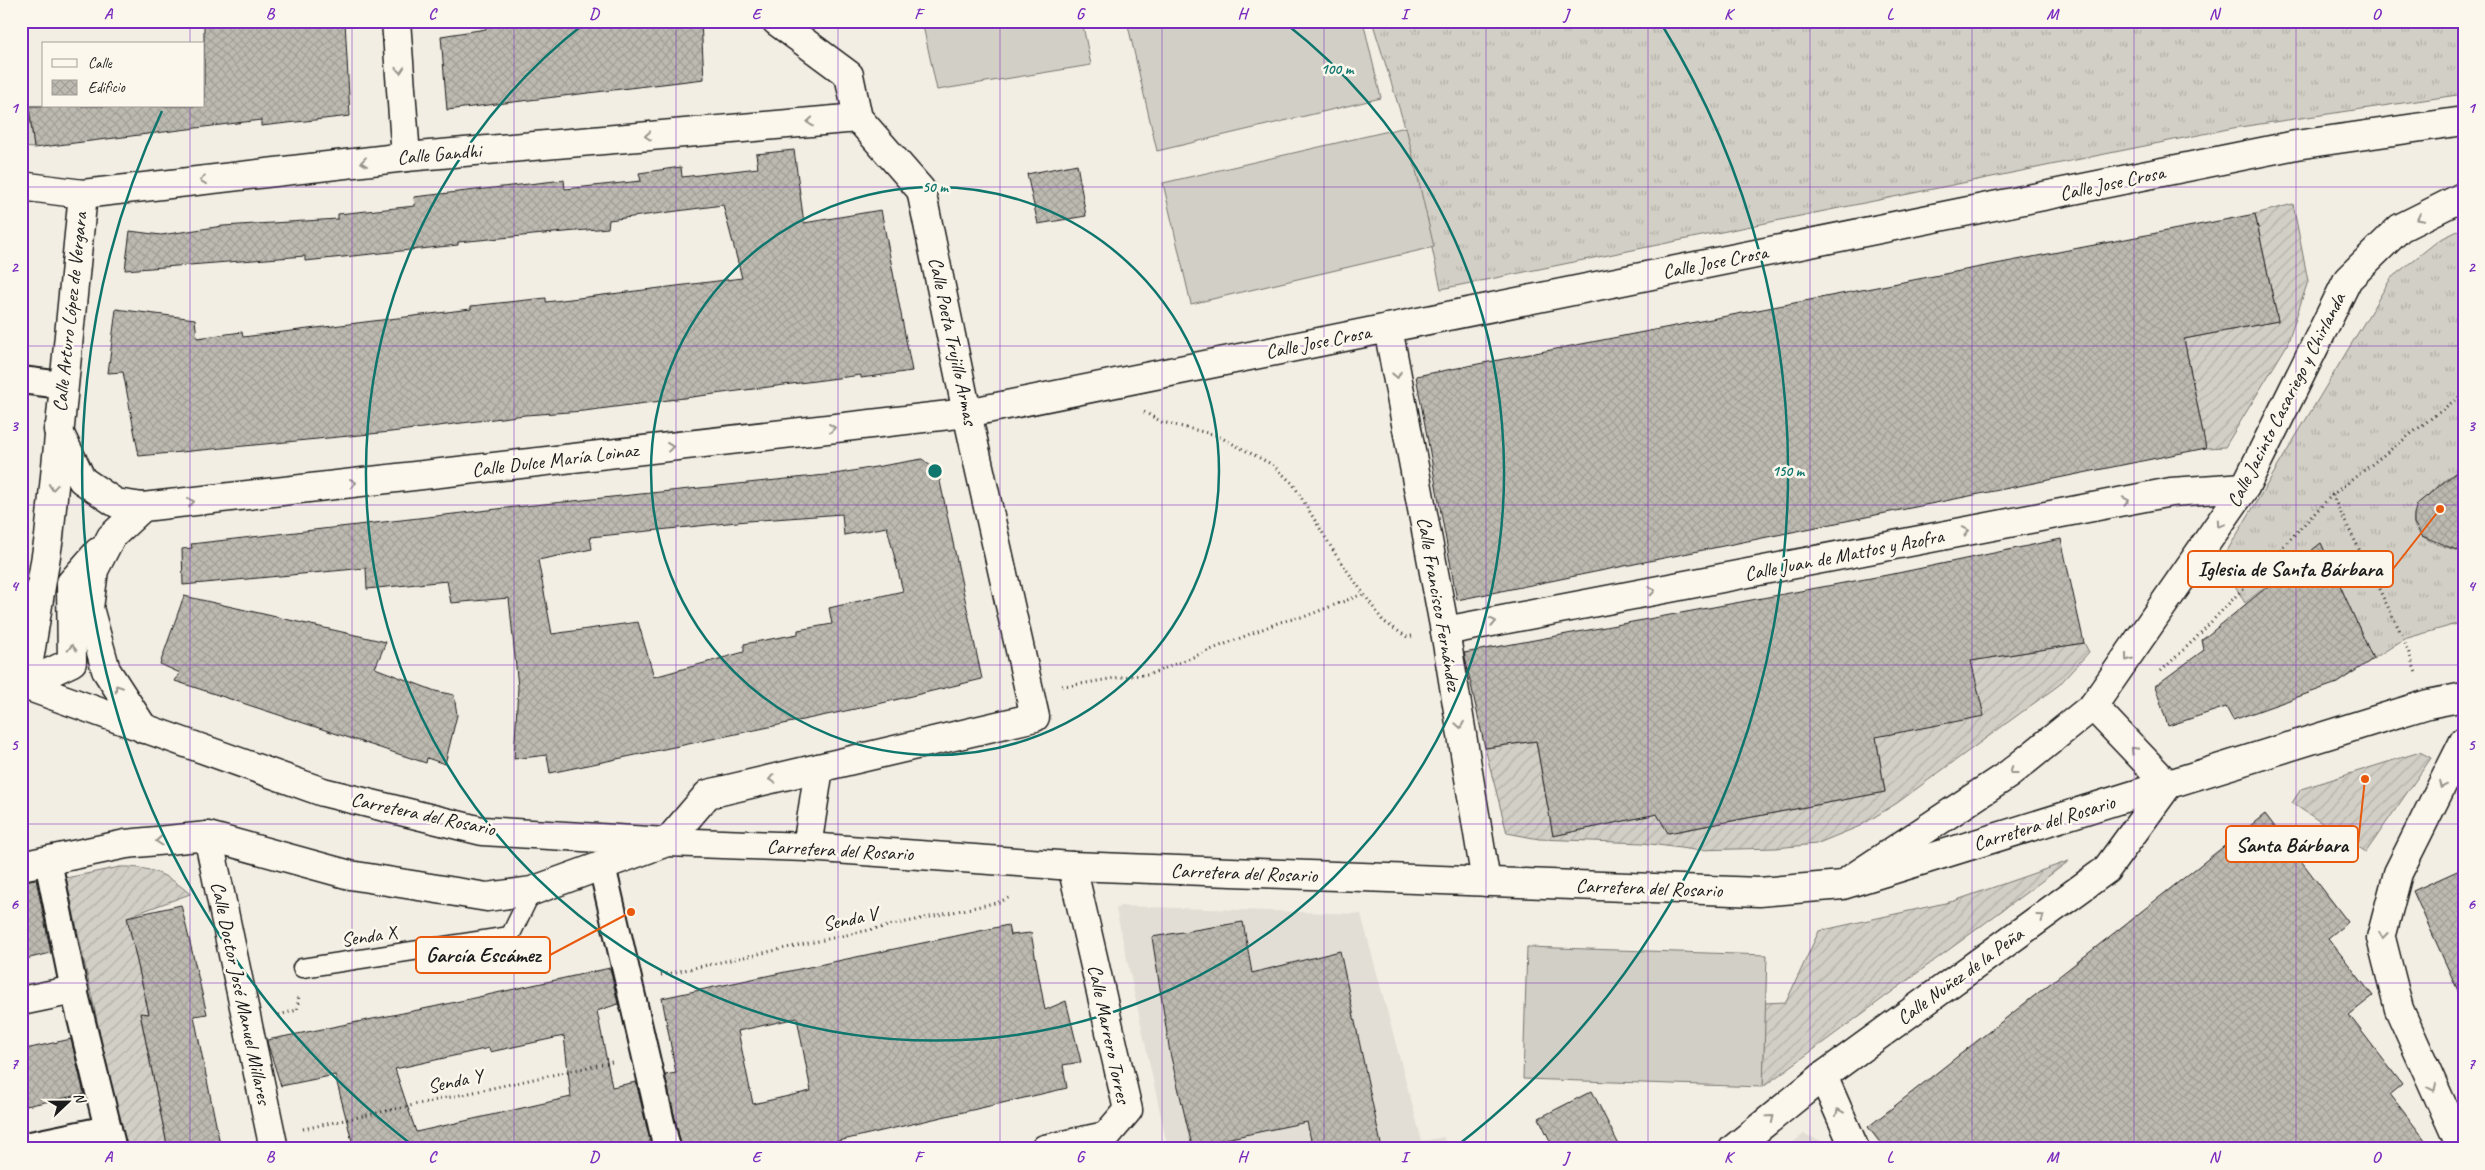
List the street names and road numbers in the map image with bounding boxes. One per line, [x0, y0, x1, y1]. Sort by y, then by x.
street label: Calle Gandhi [396, 138, 484, 170]
street label: Calle Jose Crosa [2057, 159, 2168, 206]
street label: Calle Arturo López de Vergara [47, 209, 93, 413]
street label: Calle Jose Crosa [1660, 239, 1771, 284]
street label: Calle Poeta Trujillo Armas [923, 255, 983, 429]
street label: Calle Jacinto Casariego y Chirlanda [2221, 287, 2352, 511]
street label: Calle Jose Crosa [1263, 319, 1374, 364]
street label: Calle Dulce María Loinaz [470, 437, 641, 483]
street label: Calle Francisco Fernández [1411, 515, 1467, 695]
street label: Calle Juan de Mattos y Azofra [1742, 523, 1948, 587]
street label: Carretera del Rosario [349, 787, 498, 842]
street label: Carretera del Rosario [1970, 789, 2119, 856]
street label: Carretera del Rosario [766, 834, 915, 866]
street label: Carretera del Rosario [1170, 858, 1319, 888]
street label: Carretera del Rosario [1575, 873, 1724, 903]
street label: Calle Doctor José Manuel Millares [205, 879, 277, 1109]
street label: Senda V [820, 900, 884, 937]
street label: Senda X [339, 919, 400, 953]
street label: Calle Nuñez de la Peña [1892, 921, 2029, 1030]
street label: Calle Marrero Torres [1082, 962, 1136, 1108]
street label: Senda Y [425, 1062, 488, 1099]

